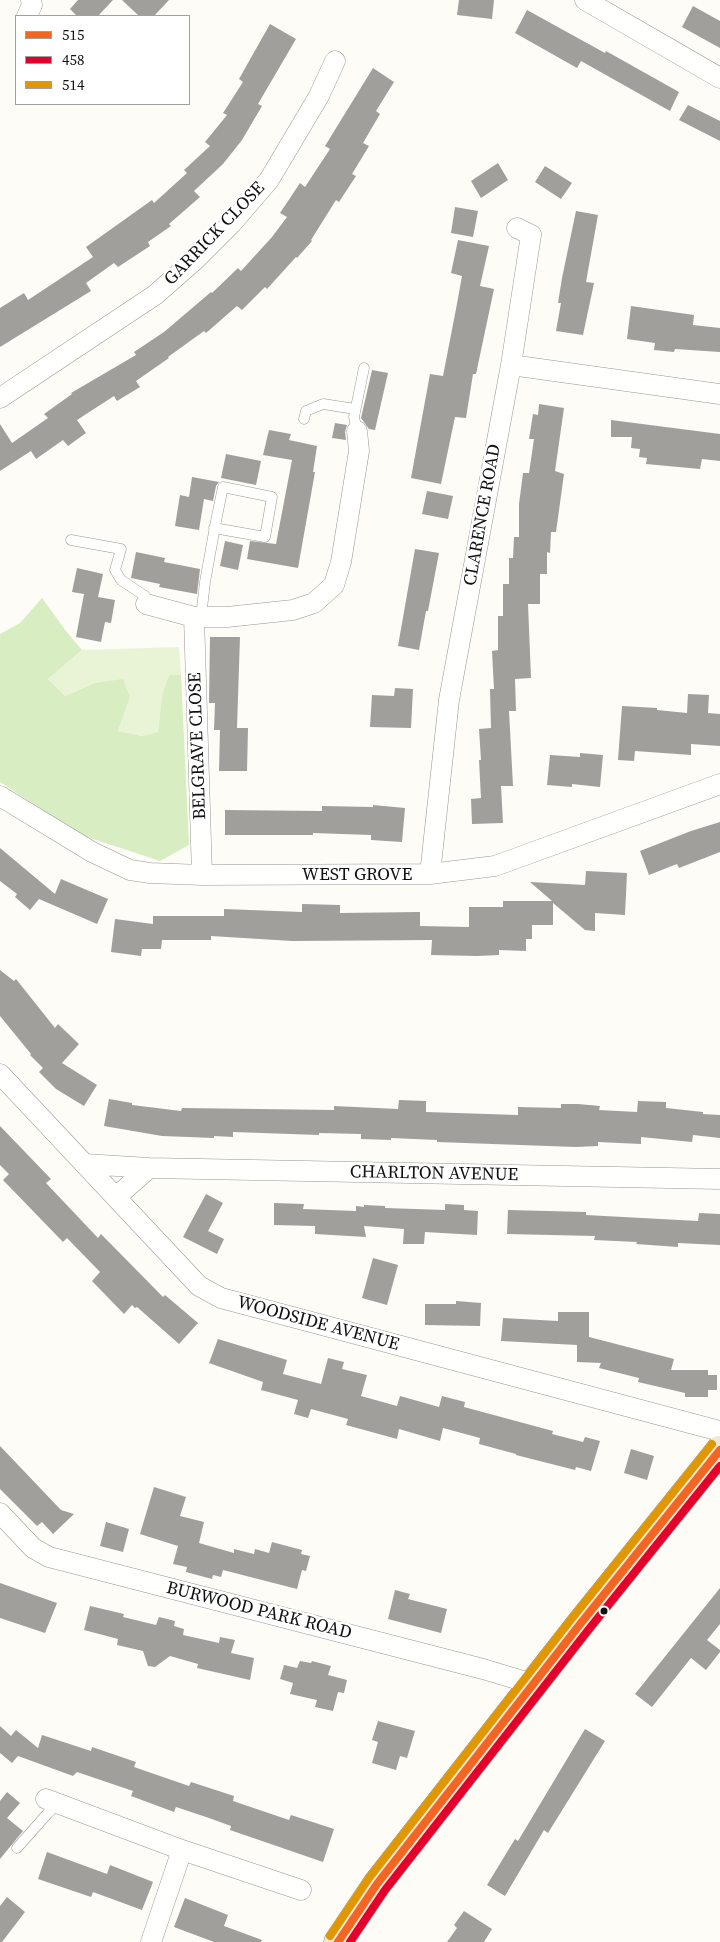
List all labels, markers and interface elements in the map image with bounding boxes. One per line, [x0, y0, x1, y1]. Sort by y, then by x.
legend [15, 15, 190, 105]
text: 515 [62, 24, 85, 45]
text: 458 [62, 49, 85, 70]
text: 514 [62, 74, 85, 95]
street label: GARRICK CLOSE [160, 178, 270, 290]
street label: CLARENCE ROAD [460, 442, 506, 588]
street label: BELGRAVE CLOSE [185, 672, 211, 820]
street label: WEST GROVE [302, 864, 412, 886]
street label: CHARLTON AVENUE [350, 1162, 518, 1186]
street label: WOODSIDE AVENUE [235, 1292, 401, 1356]
street label: BURWOOD PARK ROAD [164, 1578, 354, 1644]
unlabelled marker [599, 1606, 609, 1616]

